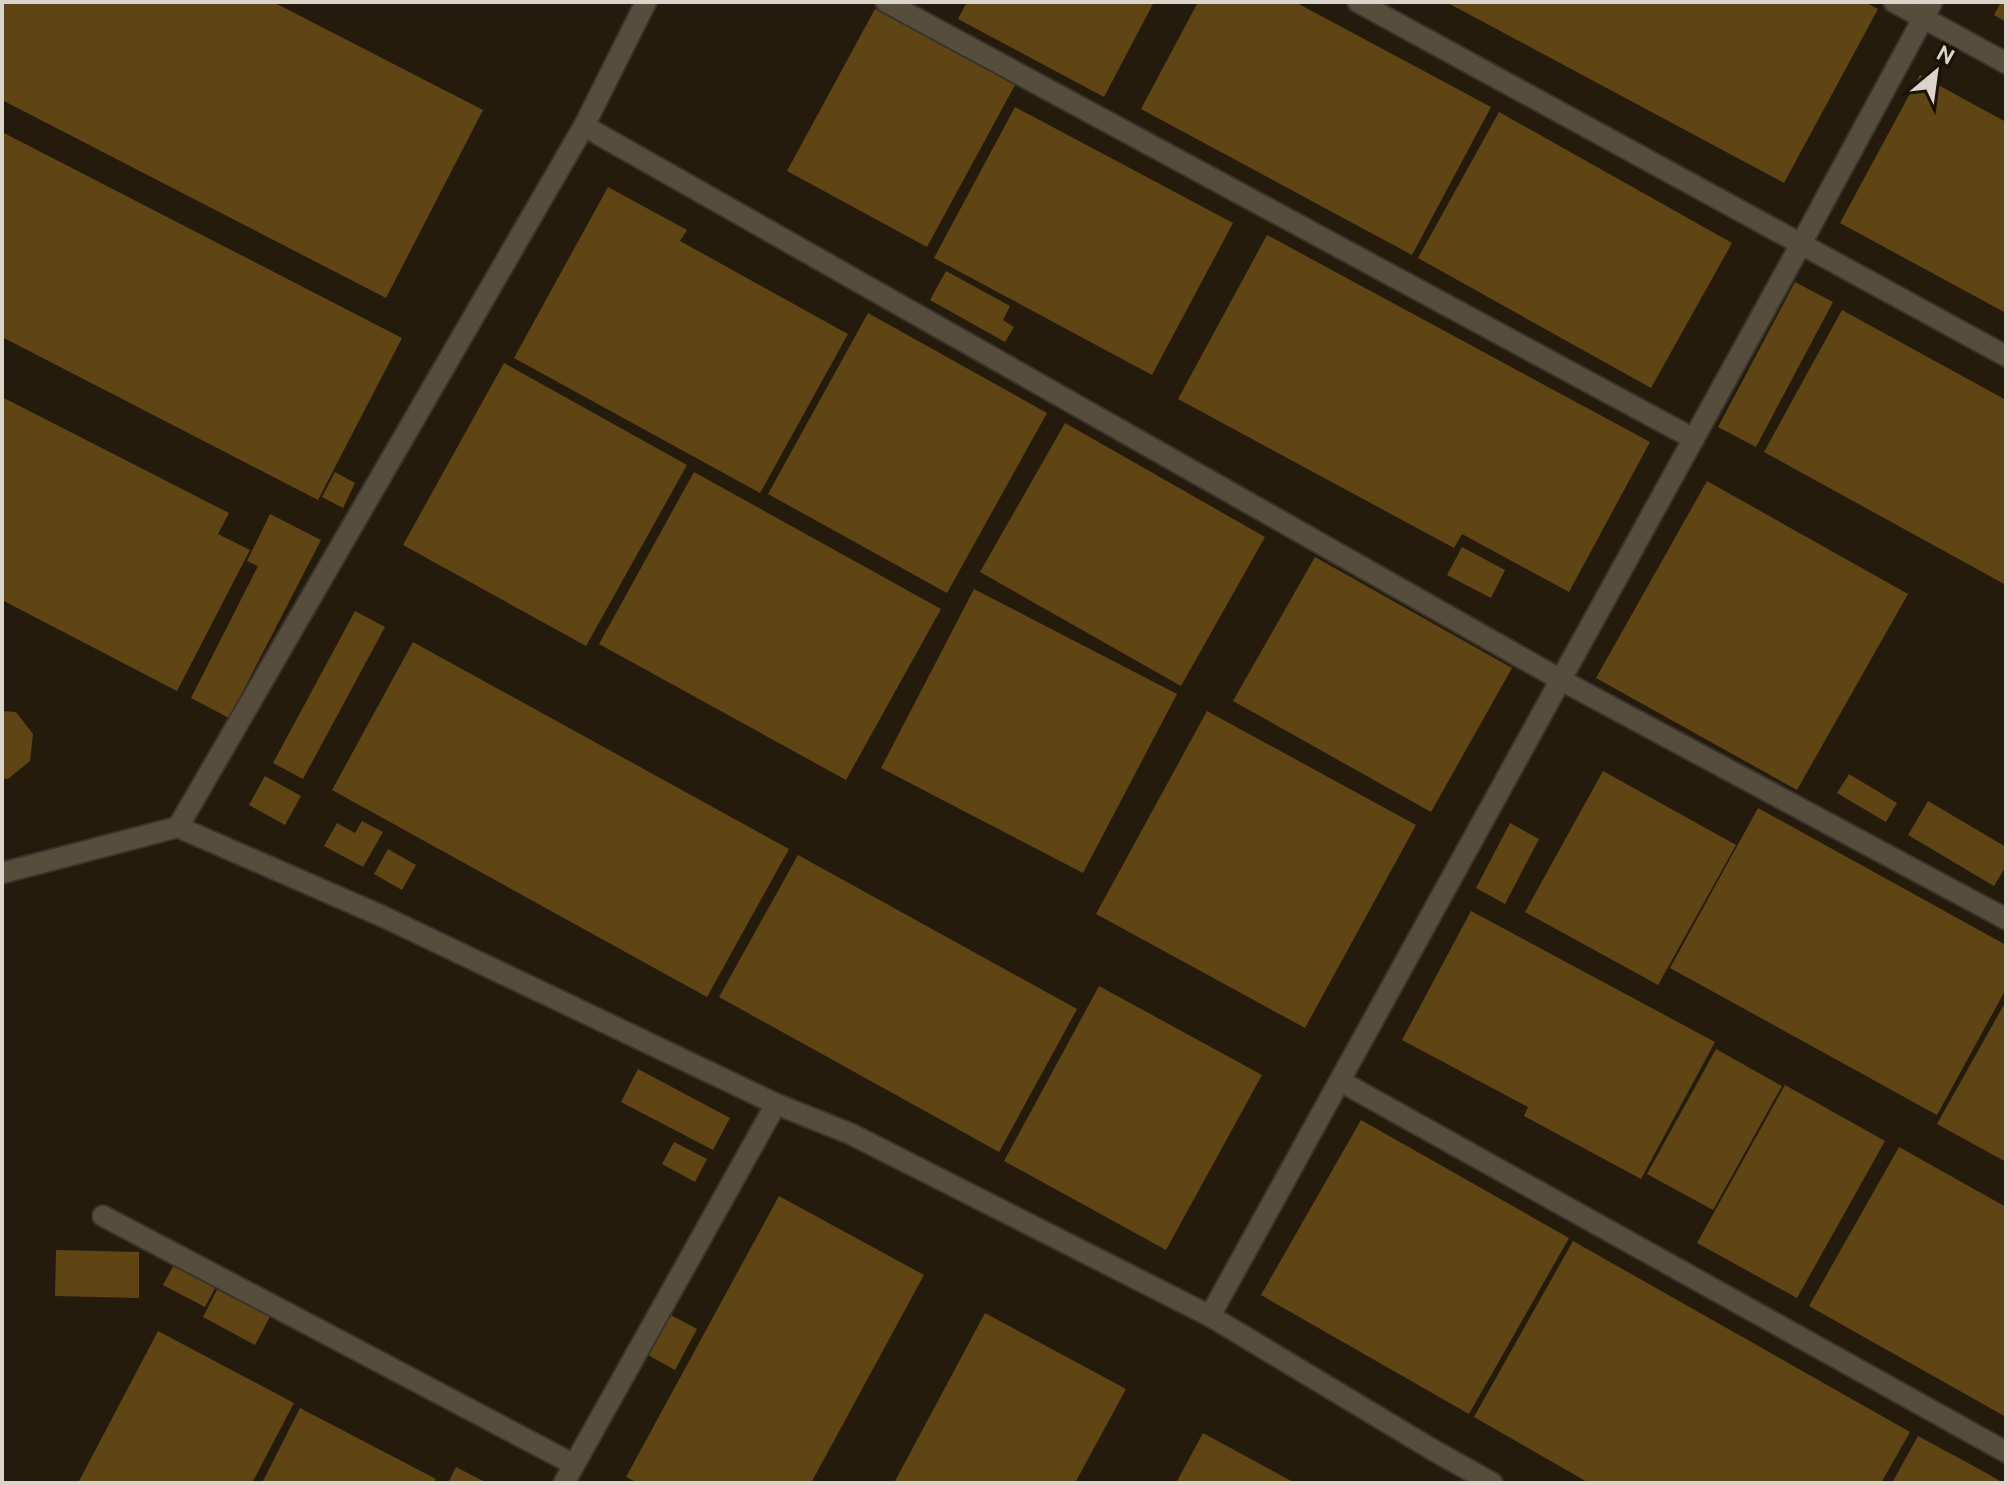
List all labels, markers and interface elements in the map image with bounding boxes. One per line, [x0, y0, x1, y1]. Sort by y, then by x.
north arrow [1896, 32, 1976, 112]
text: N [1933, 39, 1959, 69]

